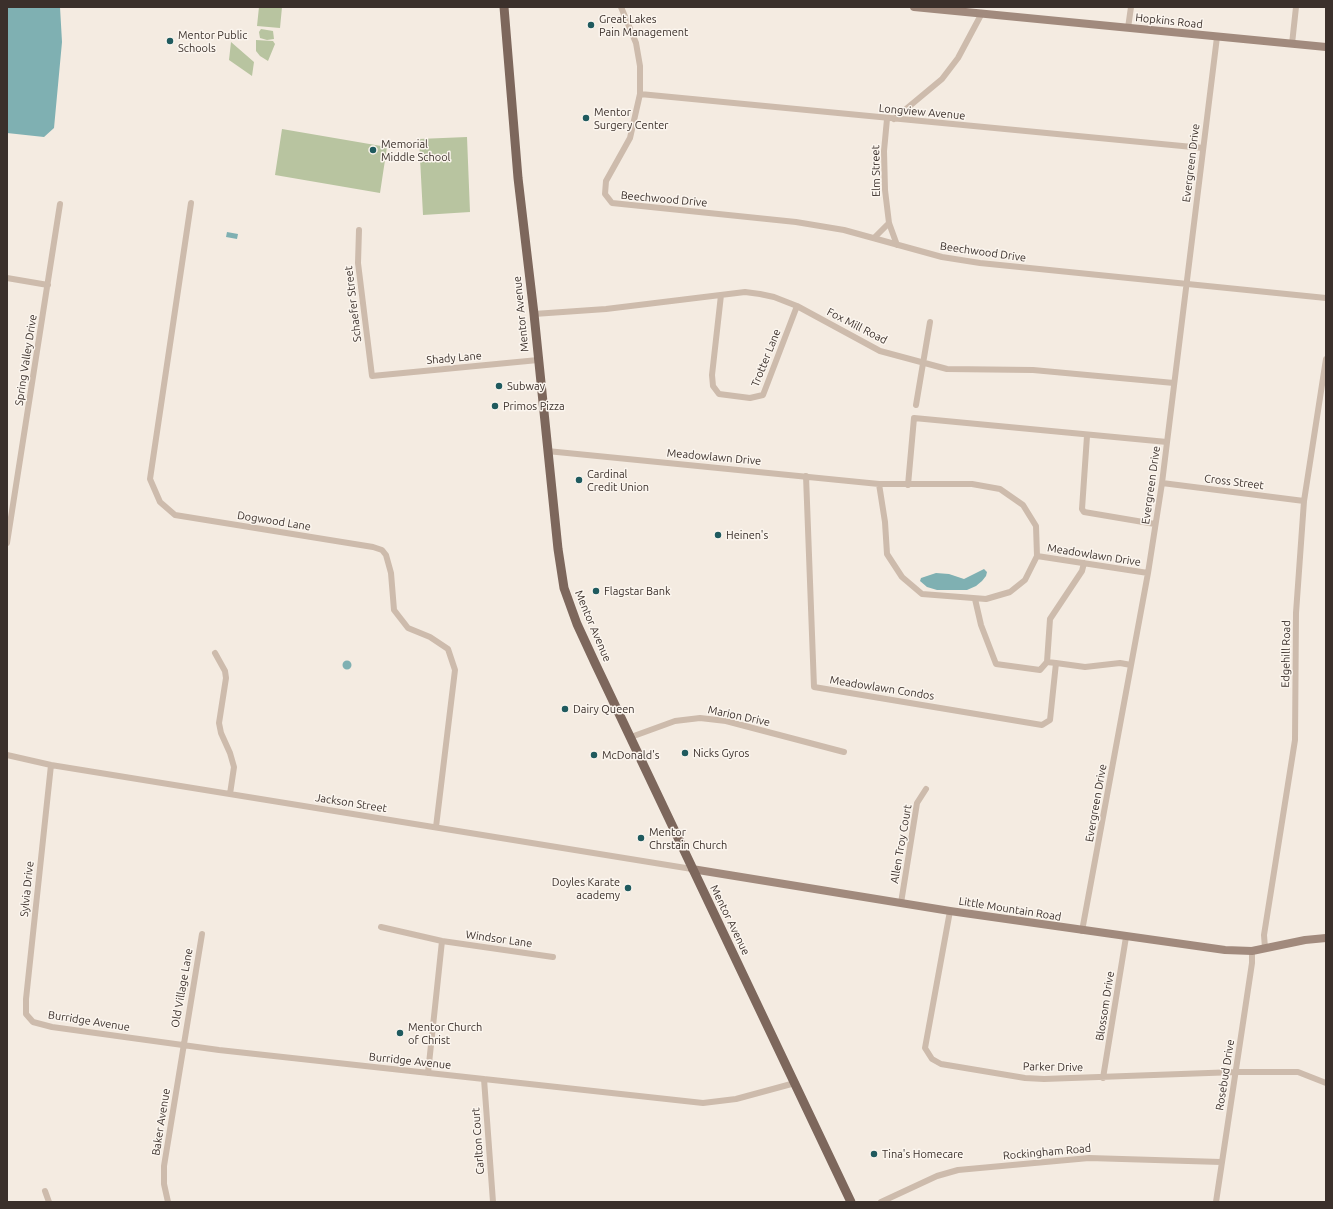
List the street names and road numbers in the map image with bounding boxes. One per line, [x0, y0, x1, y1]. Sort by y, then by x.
street label: Hopkins Road [1135, 11, 1203, 31]
street label: Longview Avenue [878, 102, 966, 122]
street label: Evergreen Drive [1180, 123, 1202, 203]
street label: Elm Street [869, 145, 883, 197]
street label: Beechwood Drive [620, 189, 708, 209]
street label: Beechwood Drive [939, 239, 1027, 265]
street label: Schaefer Street [342, 265, 364, 343]
street label: Mentor Avenue [510, 275, 532, 353]
street label: Fox Mill Road [825, 305, 889, 347]
street label: Spring Valley Drive [12, 313, 40, 407]
street label: Trotter Lane [748, 327, 784, 389]
street label: Shady Lane [426, 349, 482, 367]
street label: Evergreen Drive [1139, 445, 1163, 525]
street label: Meadowlawn Drive [666, 446, 762, 468]
street label: Cross Street [1203, 472, 1265, 492]
street label: Dogwood Lane [236, 509, 312, 533]
street label: Meadowlawn Drive [1046, 541, 1142, 569]
street label: Mentor Avenue [572, 588, 614, 664]
street label: Edgehill Road [1279, 620, 1293, 688]
street label: Meadowlawn Condos [829, 673, 935, 703]
street label: Marion Drive [707, 703, 771, 729]
street label: Evergreen Drive [1083, 763, 1109, 843]
street label: Jackson Street [314, 791, 388, 815]
street label: Allen Troy Court [888, 804, 914, 884]
street label: Sylvia Drive [18, 860, 36, 918]
street label: Mentor Avenue [707, 883, 753, 957]
street label: Little Mountain Road [958, 894, 1062, 924]
street label: Windsor Lane [465, 928, 533, 950]
street label: Old Village Lane [169, 947, 195, 1029]
street label: Blossom Drive [1093, 970, 1117, 1042]
street label: Burridge Avenue [47, 1008, 131, 1034]
street label: Rosebud Drive [1213, 1039, 1237, 1111]
street label: Burridge Avenue [368, 1050, 452, 1072]
street label: Parker Drive [1023, 1060, 1083, 1074]
street label: Baker Avenue [149, 1087, 173, 1157]
street label: Carlton Court [469, 1107, 487, 1175]
street label: Rockingham Road [1002, 1142, 1092, 1162]

